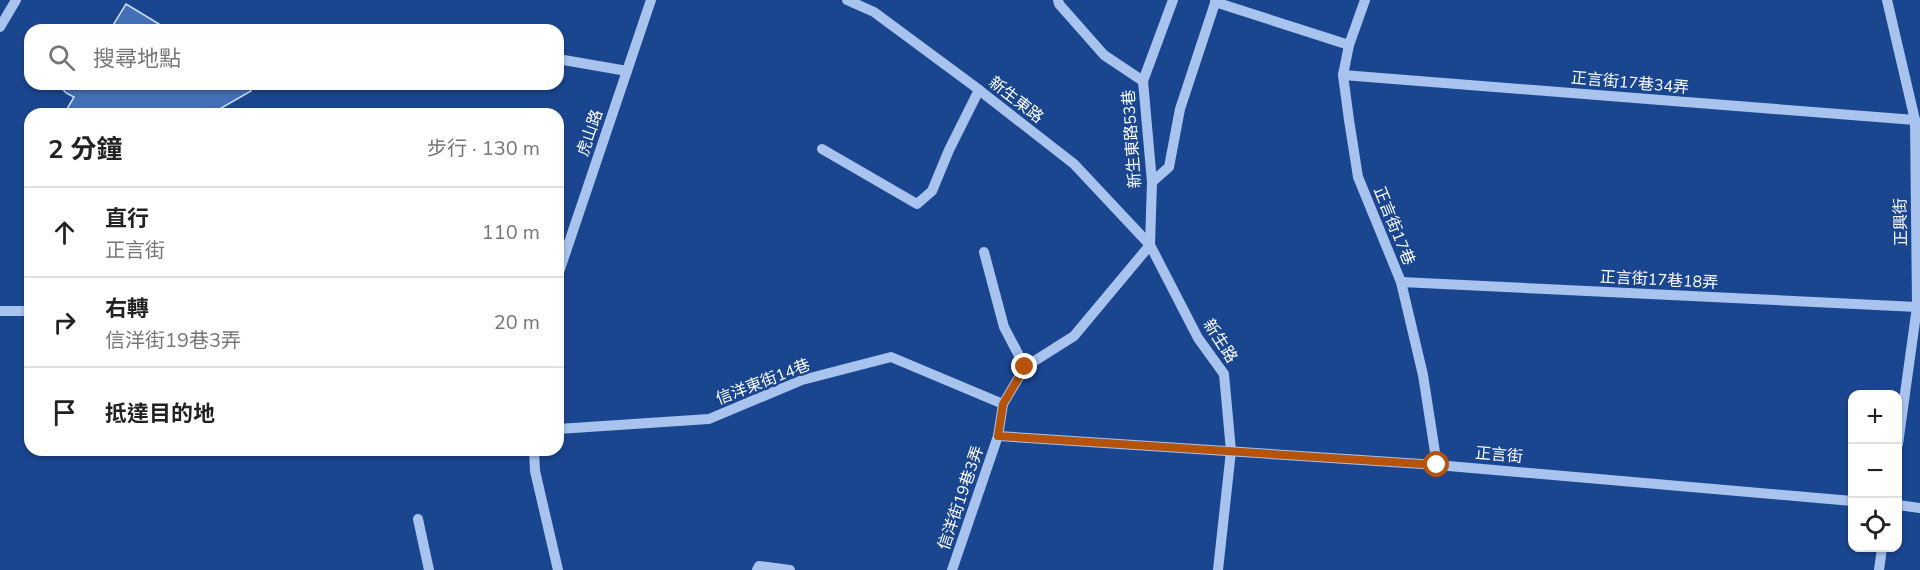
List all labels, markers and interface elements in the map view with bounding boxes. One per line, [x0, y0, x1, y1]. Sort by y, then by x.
search box [24, 24, 564, 90]
icon: search [45, 41, 78, 74]
text: 搜尋地點 [93, 44, 181, 74]
street label: 正言街17巷34弄 [1570, 67, 1690, 99]
street label: 新生東路 [984, 72, 1048, 128]
street label: 新生東路53巷 [1118, 89, 1146, 189]
street label: 虎山路 [572, 107, 608, 159]
text: 2 分鐘 [48, 132, 123, 167]
text: 步行 · 130 m [427, 135, 540, 162]
street label: 正言街17巷 [1368, 183, 1420, 269]
street label: 正興街 [1890, 198, 1912, 246]
text: 直行 [105, 204, 149, 234]
icon: ahead [48, 216, 81, 249]
text: 110 m [482, 219, 540, 246]
text: 正言街 [105, 237, 165, 264]
street label: 正言街17巷18弄 [1599, 266, 1719, 294]
text: 右轉 [105, 294, 149, 324]
icon: right [48, 306, 81, 339]
text: 20 m [494, 309, 540, 336]
street label: 新生路 [1198, 315, 1242, 367]
text: 信洋街19巷3弄 [105, 327, 241, 354]
route end [1011, 353, 1037, 379]
street label: 信洋東街14巷 [713, 354, 813, 410]
map controls [1848, 390, 1902, 552]
button: + [1848, 390, 1902, 444]
icon: arrive [48, 396, 81, 429]
text: 抵達目的地 [105, 399, 215, 429]
street label: 正言街 [1474, 442, 1524, 468]
street label: 信洋街19巷3弄 [933, 443, 989, 553]
button: − [1848, 444, 1902, 498]
route start [1423, 451, 1449, 477]
button: locate [1848, 498, 1902, 552]

